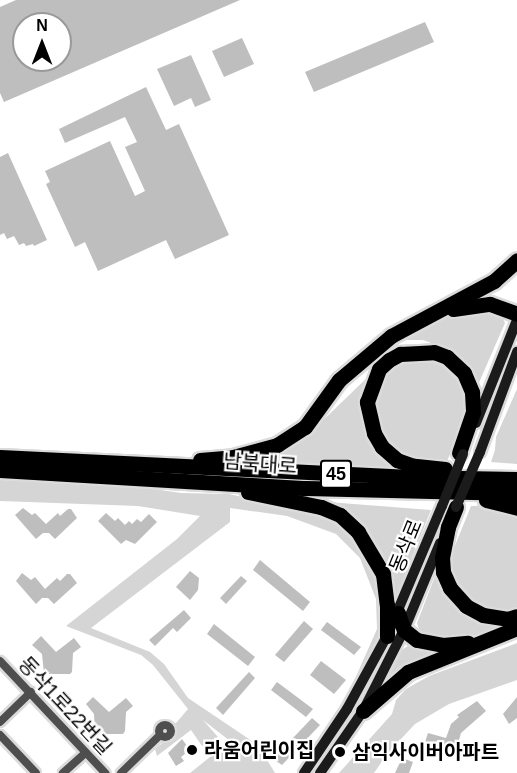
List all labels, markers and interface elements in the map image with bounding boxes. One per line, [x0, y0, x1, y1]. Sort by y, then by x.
north arrow [12, 12, 72, 72]
text: N [36, 17, 48, 34]
street label: 남북대로 [222, 449, 298, 479]
road number: 45 [320, 459, 352, 489]
street label: 동삭로 [385, 516, 427, 576]
street label: 동삭1로22번길 [13, 652, 117, 760]
place label: 라움어린이집 [204, 738, 314, 762]
place label: 삼익사이버아파트 [352, 740, 499, 764]
marker: 라움어린이집 [185, 743, 199, 757]
marker: 삼익사이버아파트 [333, 745, 347, 759]

